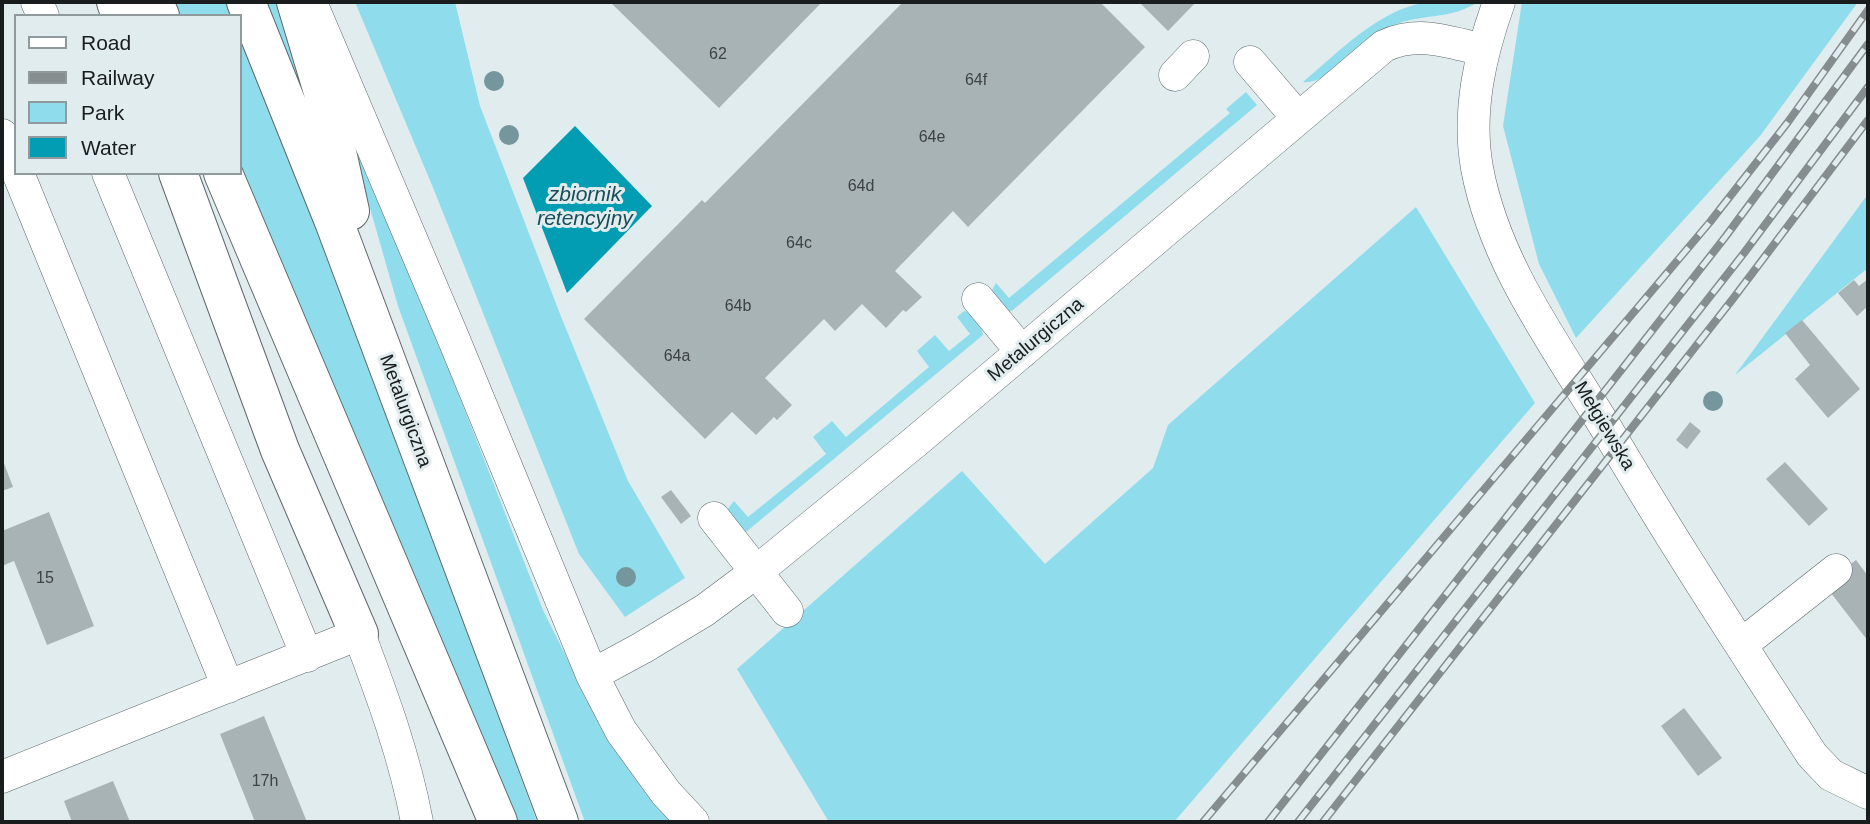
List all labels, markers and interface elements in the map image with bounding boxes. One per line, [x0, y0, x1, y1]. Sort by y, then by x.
legend [14, 14, 242, 175]
text: Road [81, 31, 131, 54]
house number: 62 [709, 45, 727, 65]
text: Railway [81, 66, 155, 89]
house number: 64f [965, 71, 987, 91]
text: Park [81, 101, 124, 124]
house number: 64e [919, 128, 945, 148]
text: Water [81, 136, 136, 159]
house number: 64d [848, 177, 874, 197]
water label: zbiornik retencyjny [537, 182, 633, 232]
house number: 64c [786, 234, 812, 254]
street label: Metalurgiczna [983, 293, 1089, 387]
house number: 64b [725, 297, 751, 317]
house number: 64a [664, 347, 690, 367]
street label: Metalurgiczna [374, 352, 436, 470]
street label: Mełgiewska [1569, 378, 1639, 474]
house number: 15 [36, 569, 54, 589]
house number: 17h [252, 772, 278, 792]

